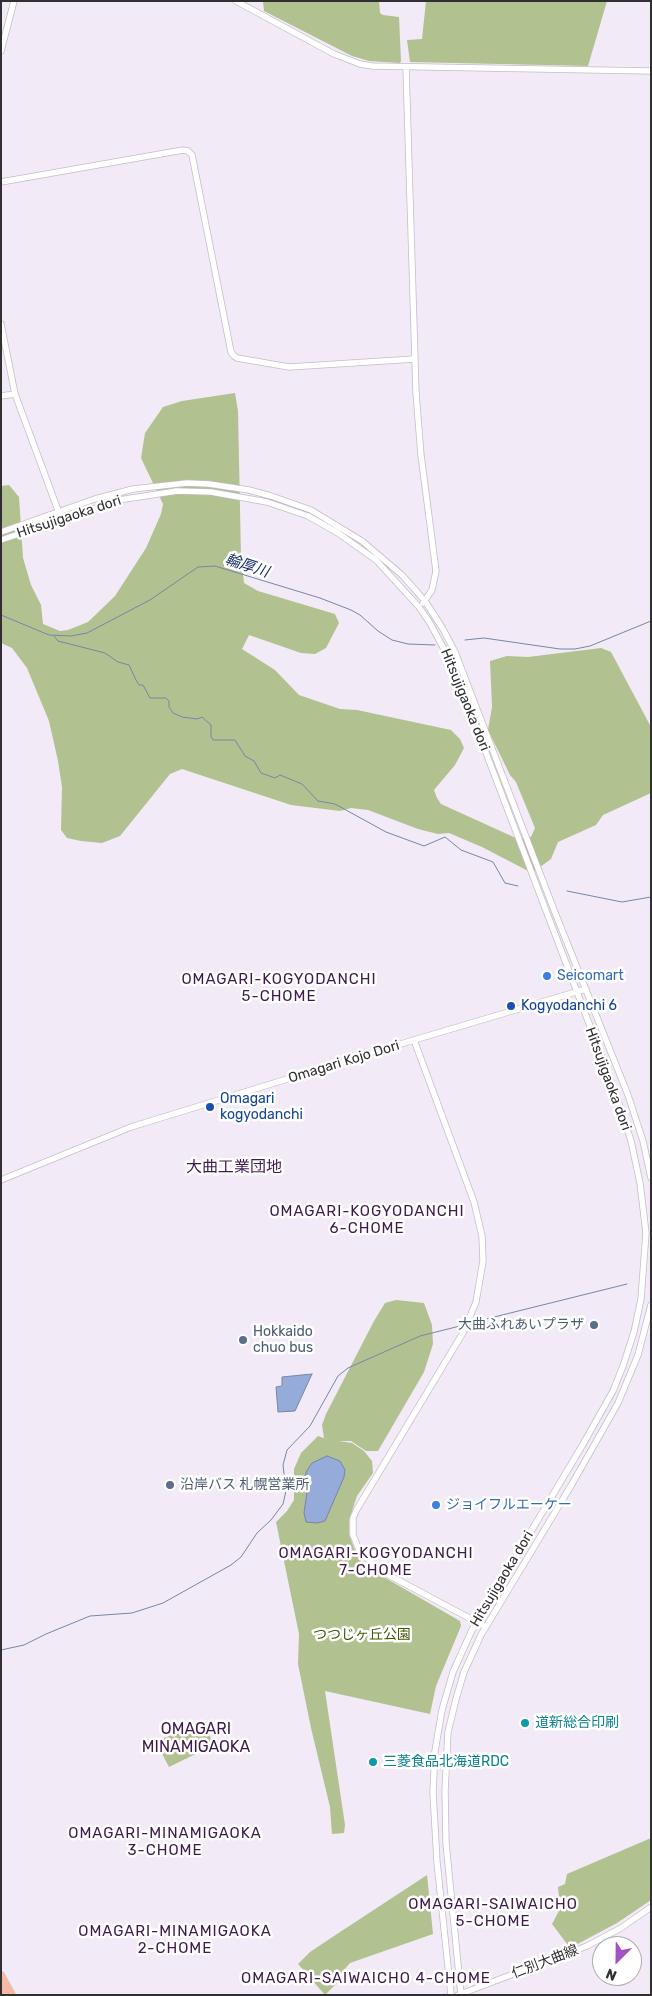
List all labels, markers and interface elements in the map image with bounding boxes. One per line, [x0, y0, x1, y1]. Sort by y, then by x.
street label: Hitsujigaoka dori [15, 492, 123, 542]
water label: 輪厚川 [223, 550, 271, 582]
street label: Hitsujigaoka dori [437, 646, 493, 754]
place label: Seicomart [557, 968, 624, 984]
marker: Seicomart [541, 970, 553, 982]
district label: OMAGARI-KOGYODANCHI 5-CHOME [179, 971, 379, 1006]
place label: Kogyodanchi 6 [521, 998, 617, 1014]
marker: Kogyodanchi 6 [505, 1000, 517, 1012]
street label: Hitsujigaoka dori [581, 1025, 635, 1133]
street label: Omagari Kojo Dori [286, 1037, 402, 1087]
place label: Omagari kogyodanchi [220, 1091, 303, 1124]
marker: Omagari kogyodanchi [204, 1101, 216, 1113]
district label: 大曲工業団地 [186, 1157, 282, 1177]
district label: OMAGARI-KOGYODANCHI 6-CHOME [267, 1203, 467, 1238]
place label: 大曲ふれあいプラザ [458, 1317, 584, 1333]
marker: 大曲ふれあいプラザ [588, 1319, 600, 1331]
place label: Hokkaido chuo bus [253, 1324, 313, 1356]
marker: Hokkaido chuo bus [237, 1334, 249, 1346]
place label: 沿岸バス 札幌営業所 [180, 1477, 309, 1493]
marker: 沿岸バス 札幌営業所 [164, 1479, 176, 1491]
place label: ジョイフルエーケー [446, 1497, 572, 1513]
marker: ジョイフルエーケー [430, 1499, 442, 1511]
street label: Hitsujigaoka dori [467, 1528, 537, 1630]
district label: OMAGARI-KOGYODANCHI 7-CHOME [276, 1545, 476, 1580]
park label: つつじヶ丘公園 [313, 1627, 411, 1643]
place label: 道新総合印刷 [535, 1715, 619, 1731]
marker: 道新総合印刷 [519, 1717, 531, 1729]
district label: OMAGARI MINAMIGAOKA [135, 1719, 257, 1757]
place label: 三菱食品北海道RDC [383, 1754, 509, 1770]
marker: 三菱食品北海道RDC [367, 1756, 379, 1768]
district label: OMAGARI-MINAMIGAOKA 3-CHOME [66, 1825, 264, 1860]
district label: OMAGARI-SAIWAICHO 5-CHOME [406, 1896, 580, 1931]
district label: OMAGARI-MINAMIGAOKA 2-CHOME [76, 1923, 274, 1958]
north arrow [592, 1936, 642, 1986]
street label: 仁別大曲線 [509, 1942, 581, 1982]
text: N [603, 1965, 619, 1984]
district label: OMAGARI-SAIWAICHO 4-CHOME [238, 1970, 494, 1988]

